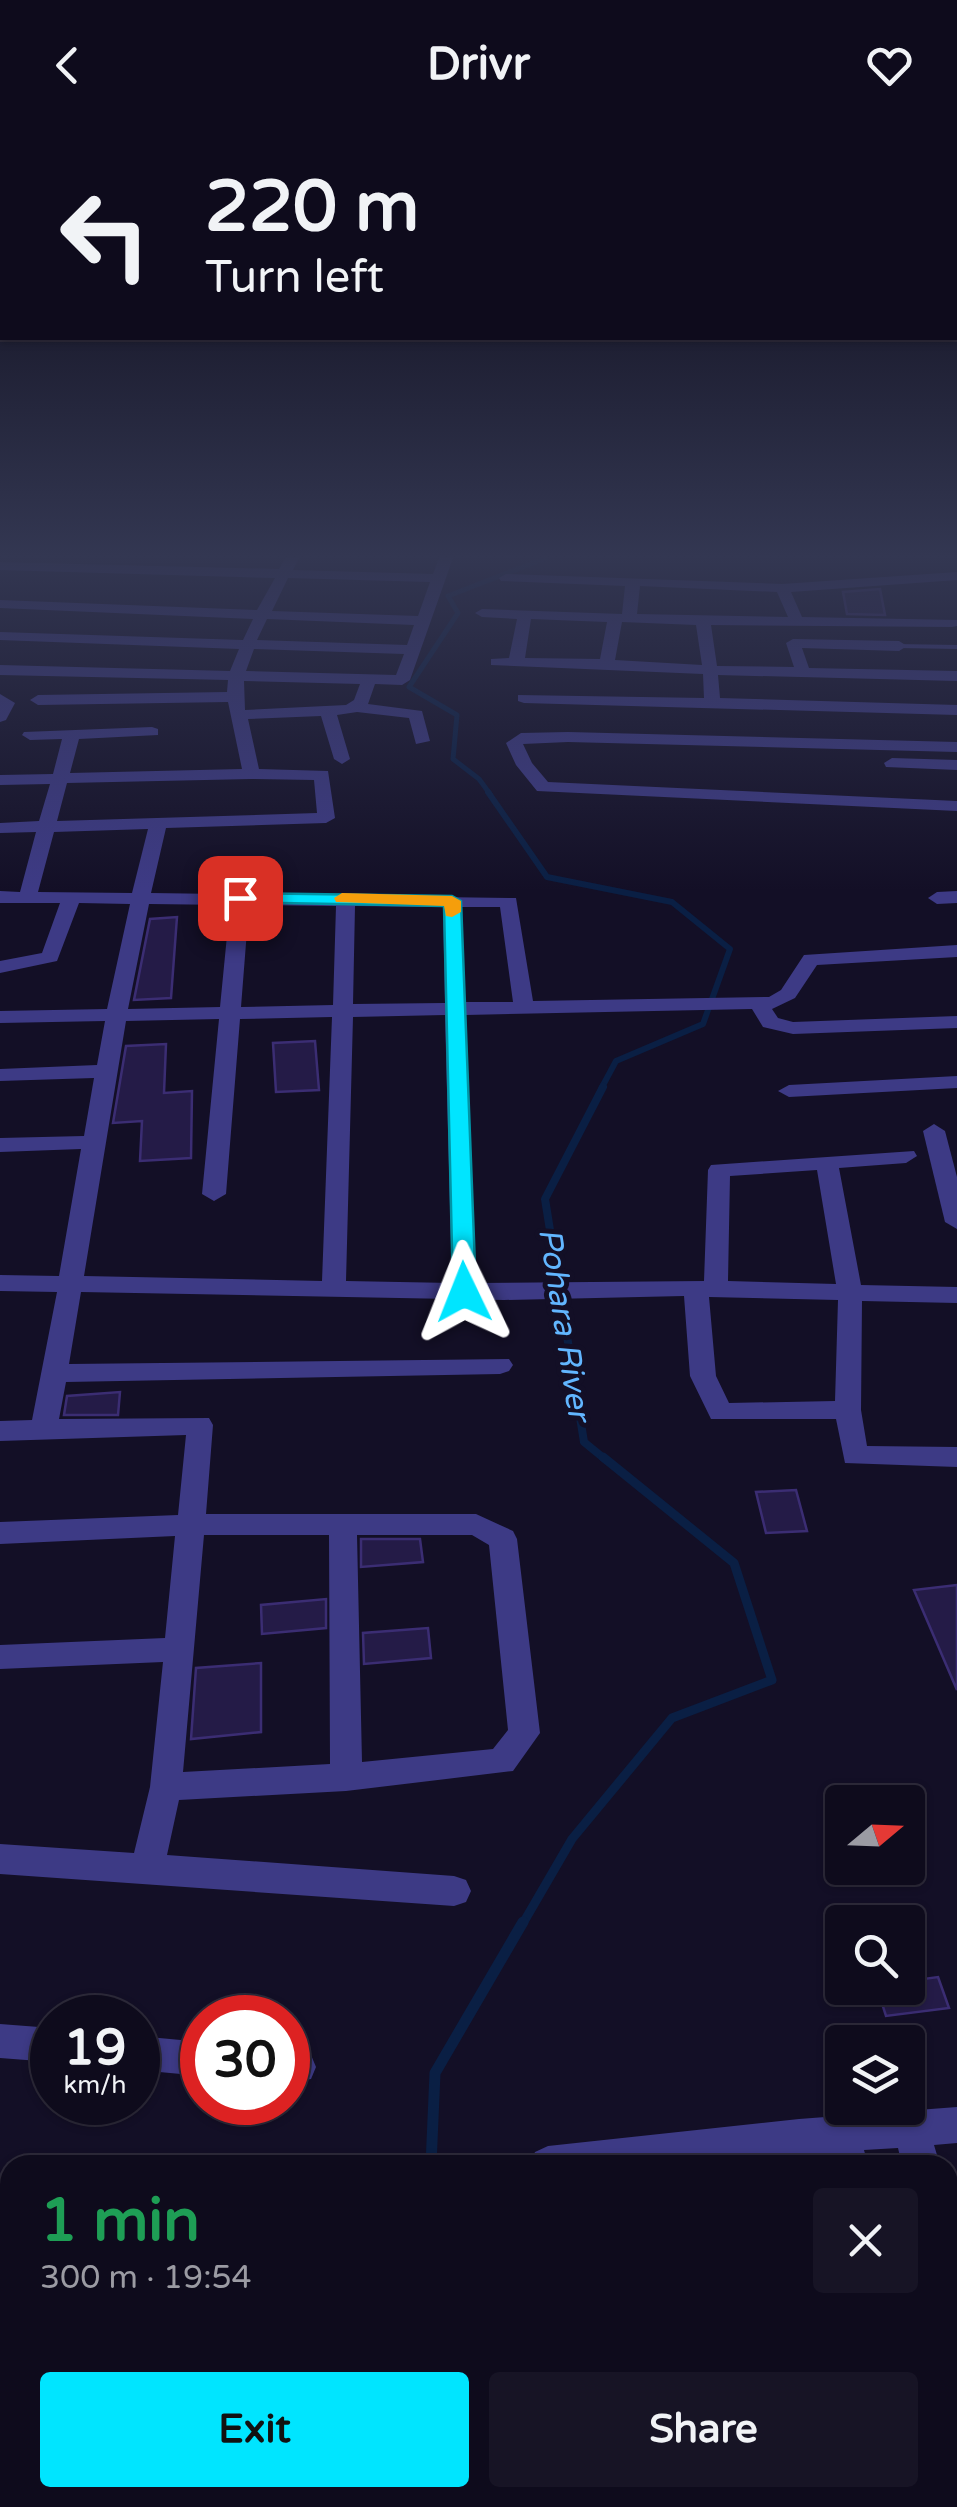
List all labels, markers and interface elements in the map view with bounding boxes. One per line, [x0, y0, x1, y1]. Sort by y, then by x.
icon: back [40, 38, 95, 93]
text: Drivr [427, 38, 530, 92]
icon: heart [862, 38, 917, 93]
text: 220 m [205, 166, 419, 250]
icon: left [40, 170, 170, 300]
text: Turn left [205, 251, 384, 305]
pin [198, 856, 283, 941]
icon: arrive [213, 871, 268, 926]
water label: Pohara River [530, 1225, 599, 1427]
position arrow [412, 1240, 516, 1344]
north arrow [825, 1785, 925, 1885]
map controls [825, 1785, 925, 2125]
button: search [825, 1905, 925, 2005]
speed limit sign: 30 [180, 1995, 310, 2125]
text: 19 [64, 2018, 126, 2078]
button: layers [825, 2025, 925, 2125]
text: km/h [64, 2070, 126, 2100]
text: 1 min [40, 2185, 200, 2257]
button: close [813, 2188, 918, 2293]
text: 300 m · 19:54 [40, 2259, 252, 2297]
button: Exit [40, 2372, 469, 2487]
button: Share [489, 2372, 918, 2487]

